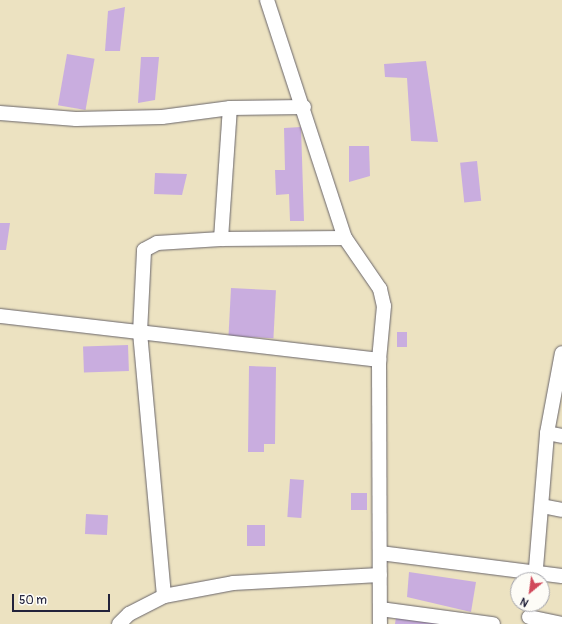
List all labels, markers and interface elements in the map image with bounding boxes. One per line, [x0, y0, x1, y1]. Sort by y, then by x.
north arrow [510, 572, 550, 612]
scale bar [14, 586, 112, 612]
text: 50 m [19, 593, 47, 608]
text: N [518, 595, 531, 610]

